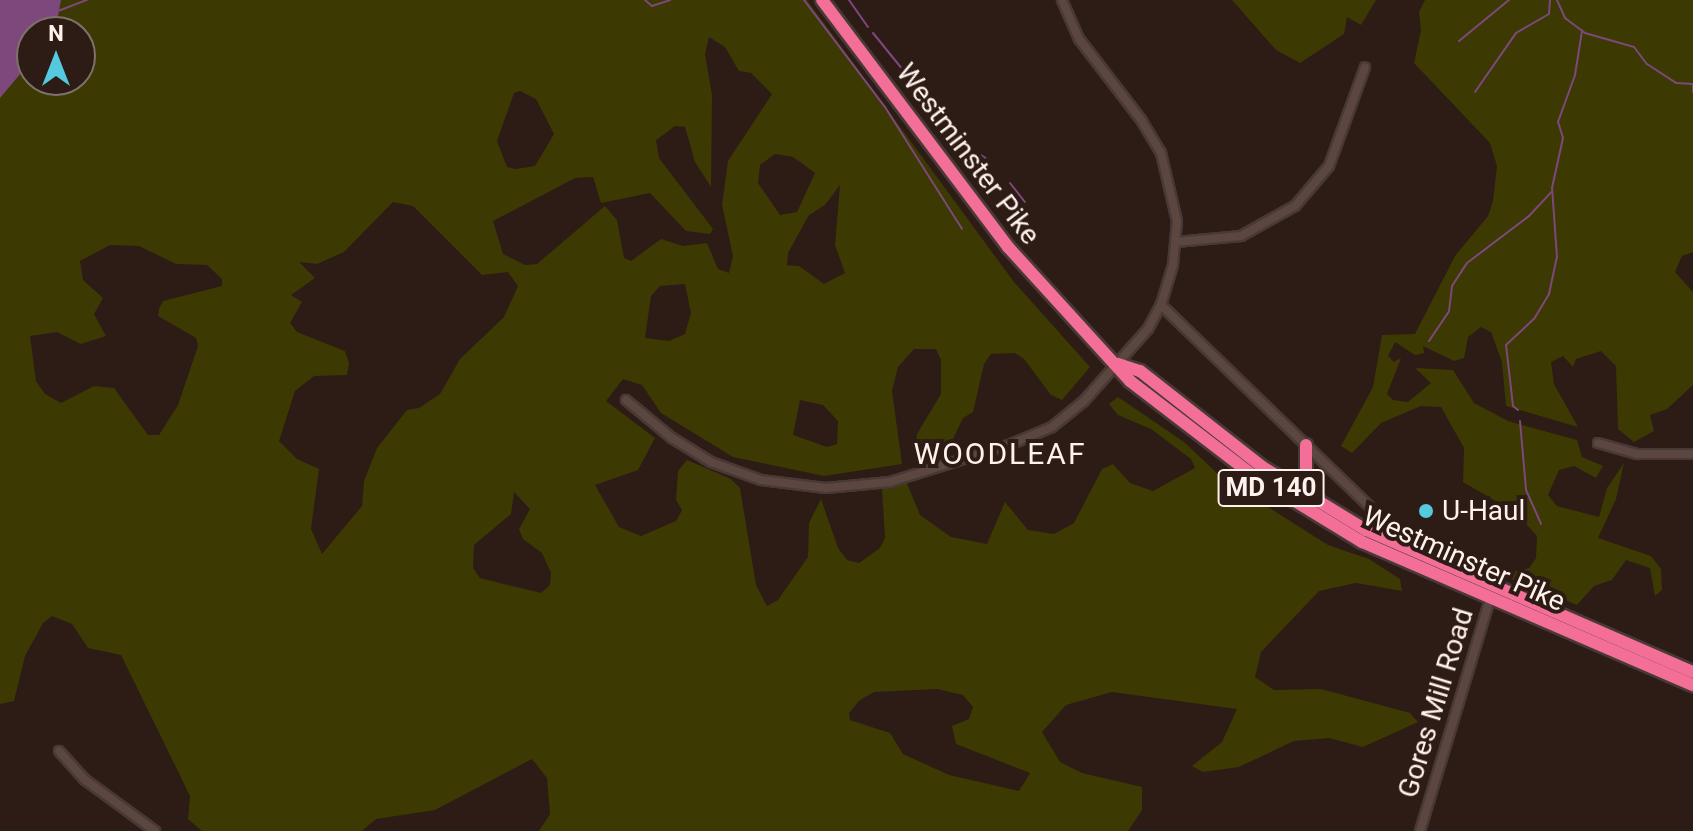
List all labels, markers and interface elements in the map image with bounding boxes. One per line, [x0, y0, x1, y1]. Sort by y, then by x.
north arrow [16, 16, 96, 96]
text: N [48, 21, 64, 46]
street label: Westminster Pike [889, 57, 1047, 251]
district label: WOODLEAF [914, 436, 1086, 472]
road number: MD 140 [1217, 466, 1325, 510]
place label: U-Haul [1442, 494, 1525, 528]
street label: Westminster Pike [1358, 499, 1570, 619]
marker: U-Haul [1417, 502, 1435, 520]
street label: Gores Mill Road [1391, 604, 1481, 802]

